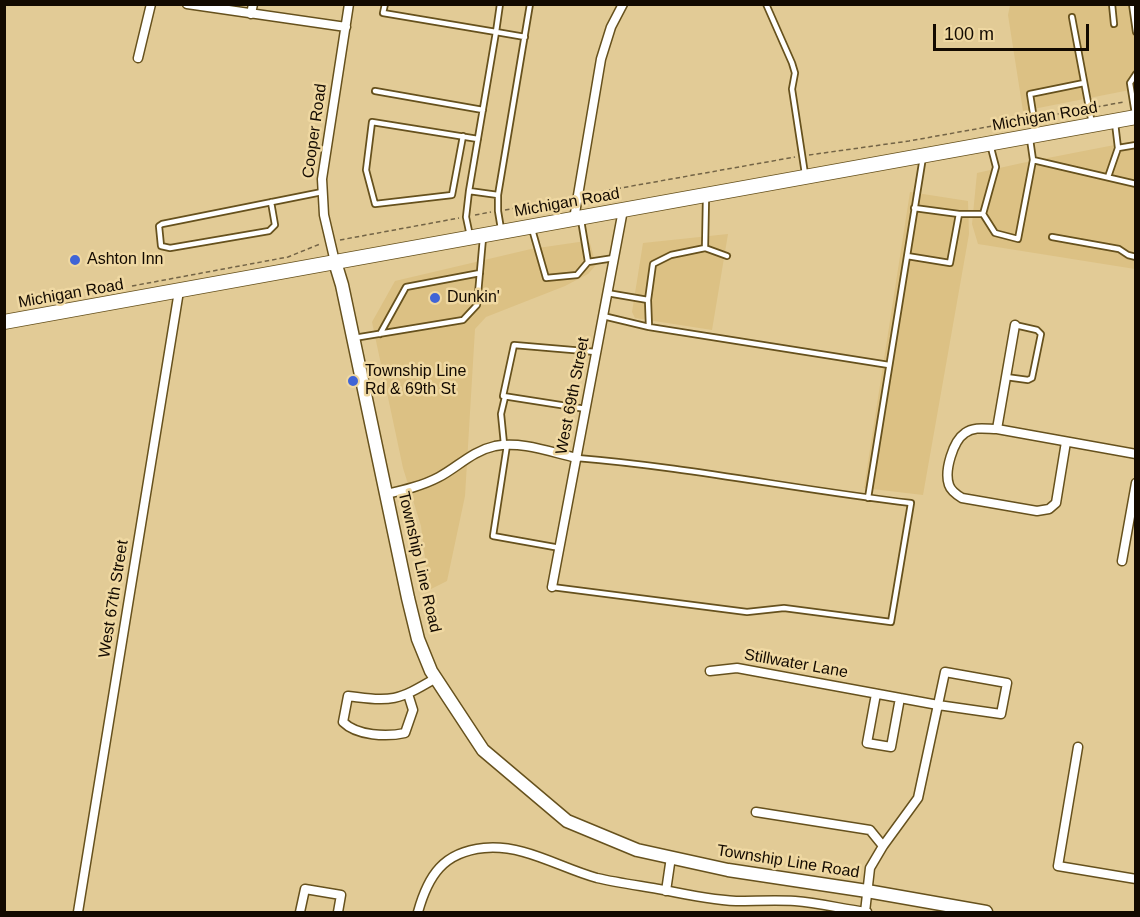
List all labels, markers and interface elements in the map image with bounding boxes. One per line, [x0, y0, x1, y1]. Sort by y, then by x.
scale bar [936, 12, 1092, 50]
text: 100 m [944, 24, 994, 44]
street label: Cooper Road [299, 83, 331, 179]
street label: Michigan Road [991, 98, 1099, 136]
street label: Michigan Road [513, 184, 621, 222]
place label: Ashton Inn [87, 250, 164, 270]
marker: Ashton Inn [68, 253, 82, 267]
street label: Michigan Road [17, 275, 125, 313]
place label: Dunkin' [447, 288, 500, 308]
marker: Dunkin' [428, 291, 442, 305]
street label: West 69th Street [552, 336, 594, 456]
place label: Township Line Rd & 69th St [365, 362, 466, 400]
marker: Township Line Rd & 69th St [346, 374, 360, 388]
street label: Township Line Road [393, 490, 445, 634]
street label: West 67th Street [95, 539, 133, 659]
street label: Stillwater Lane [743, 645, 849, 683]
street label: Township Line Road [715, 841, 861, 883]

